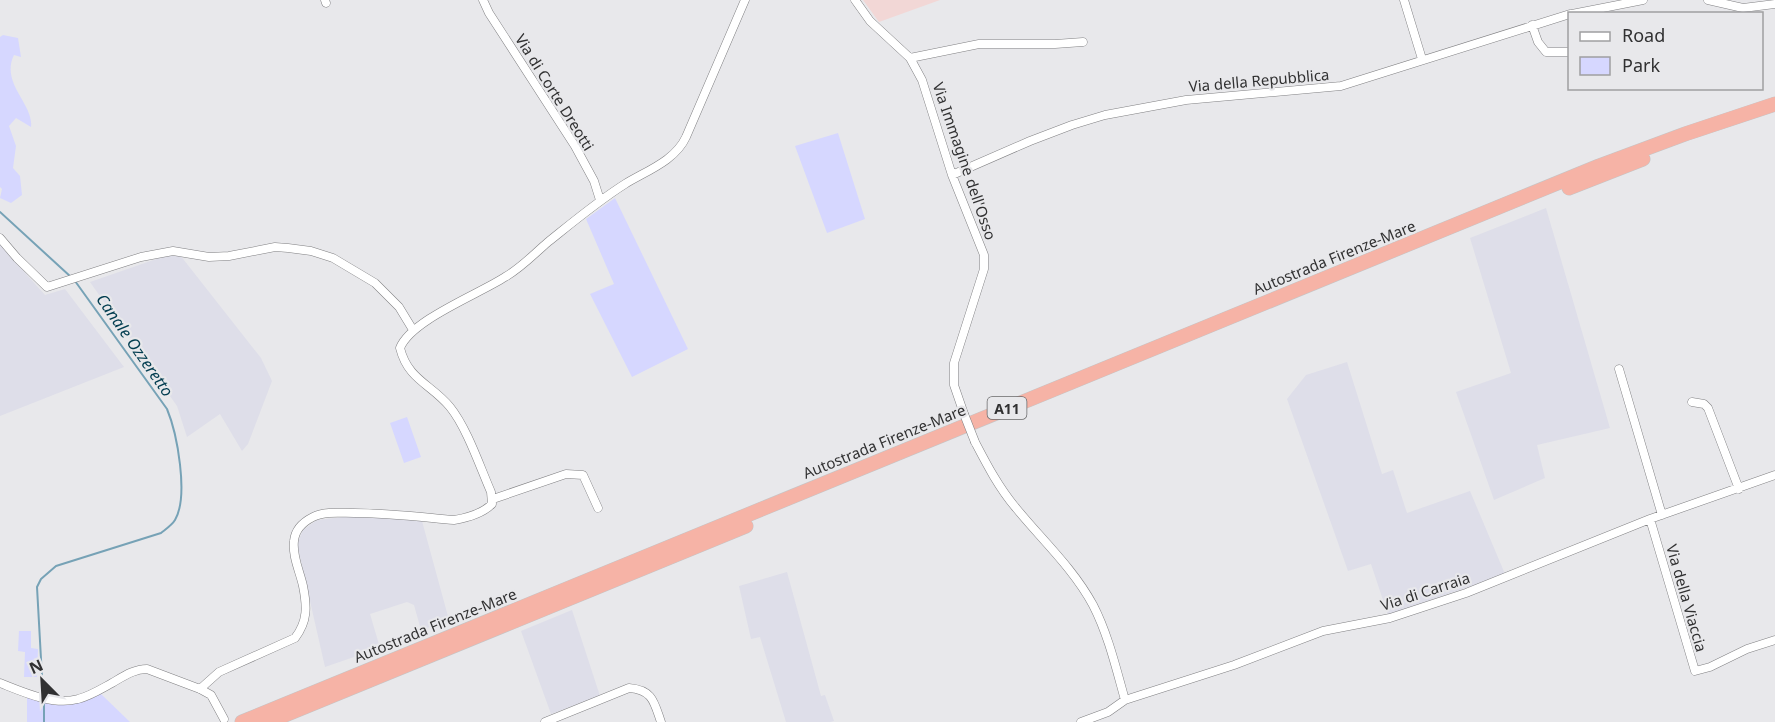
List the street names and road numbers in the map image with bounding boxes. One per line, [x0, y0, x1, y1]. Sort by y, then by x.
street label: Via di Corte Dreotti [511, 30, 599, 154]
street label: Via della Repubblica [1188, 64, 1330, 96]
street label: Via Immagine dell'Osso [929, 80, 1001, 242]
street label: Autostrada Firenze-Mare [1250, 215, 1418, 299]
road number: A11 [988, 397, 1026, 419]
street label: Autostrada Firenze-Mare [800, 399, 968, 483]
street label: Via della Viaccia [1662, 542, 1712, 654]
street label: Via di Carraia [1378, 567, 1472, 615]
street label: Autostrada Firenze-Mare [351, 583, 519, 667]

